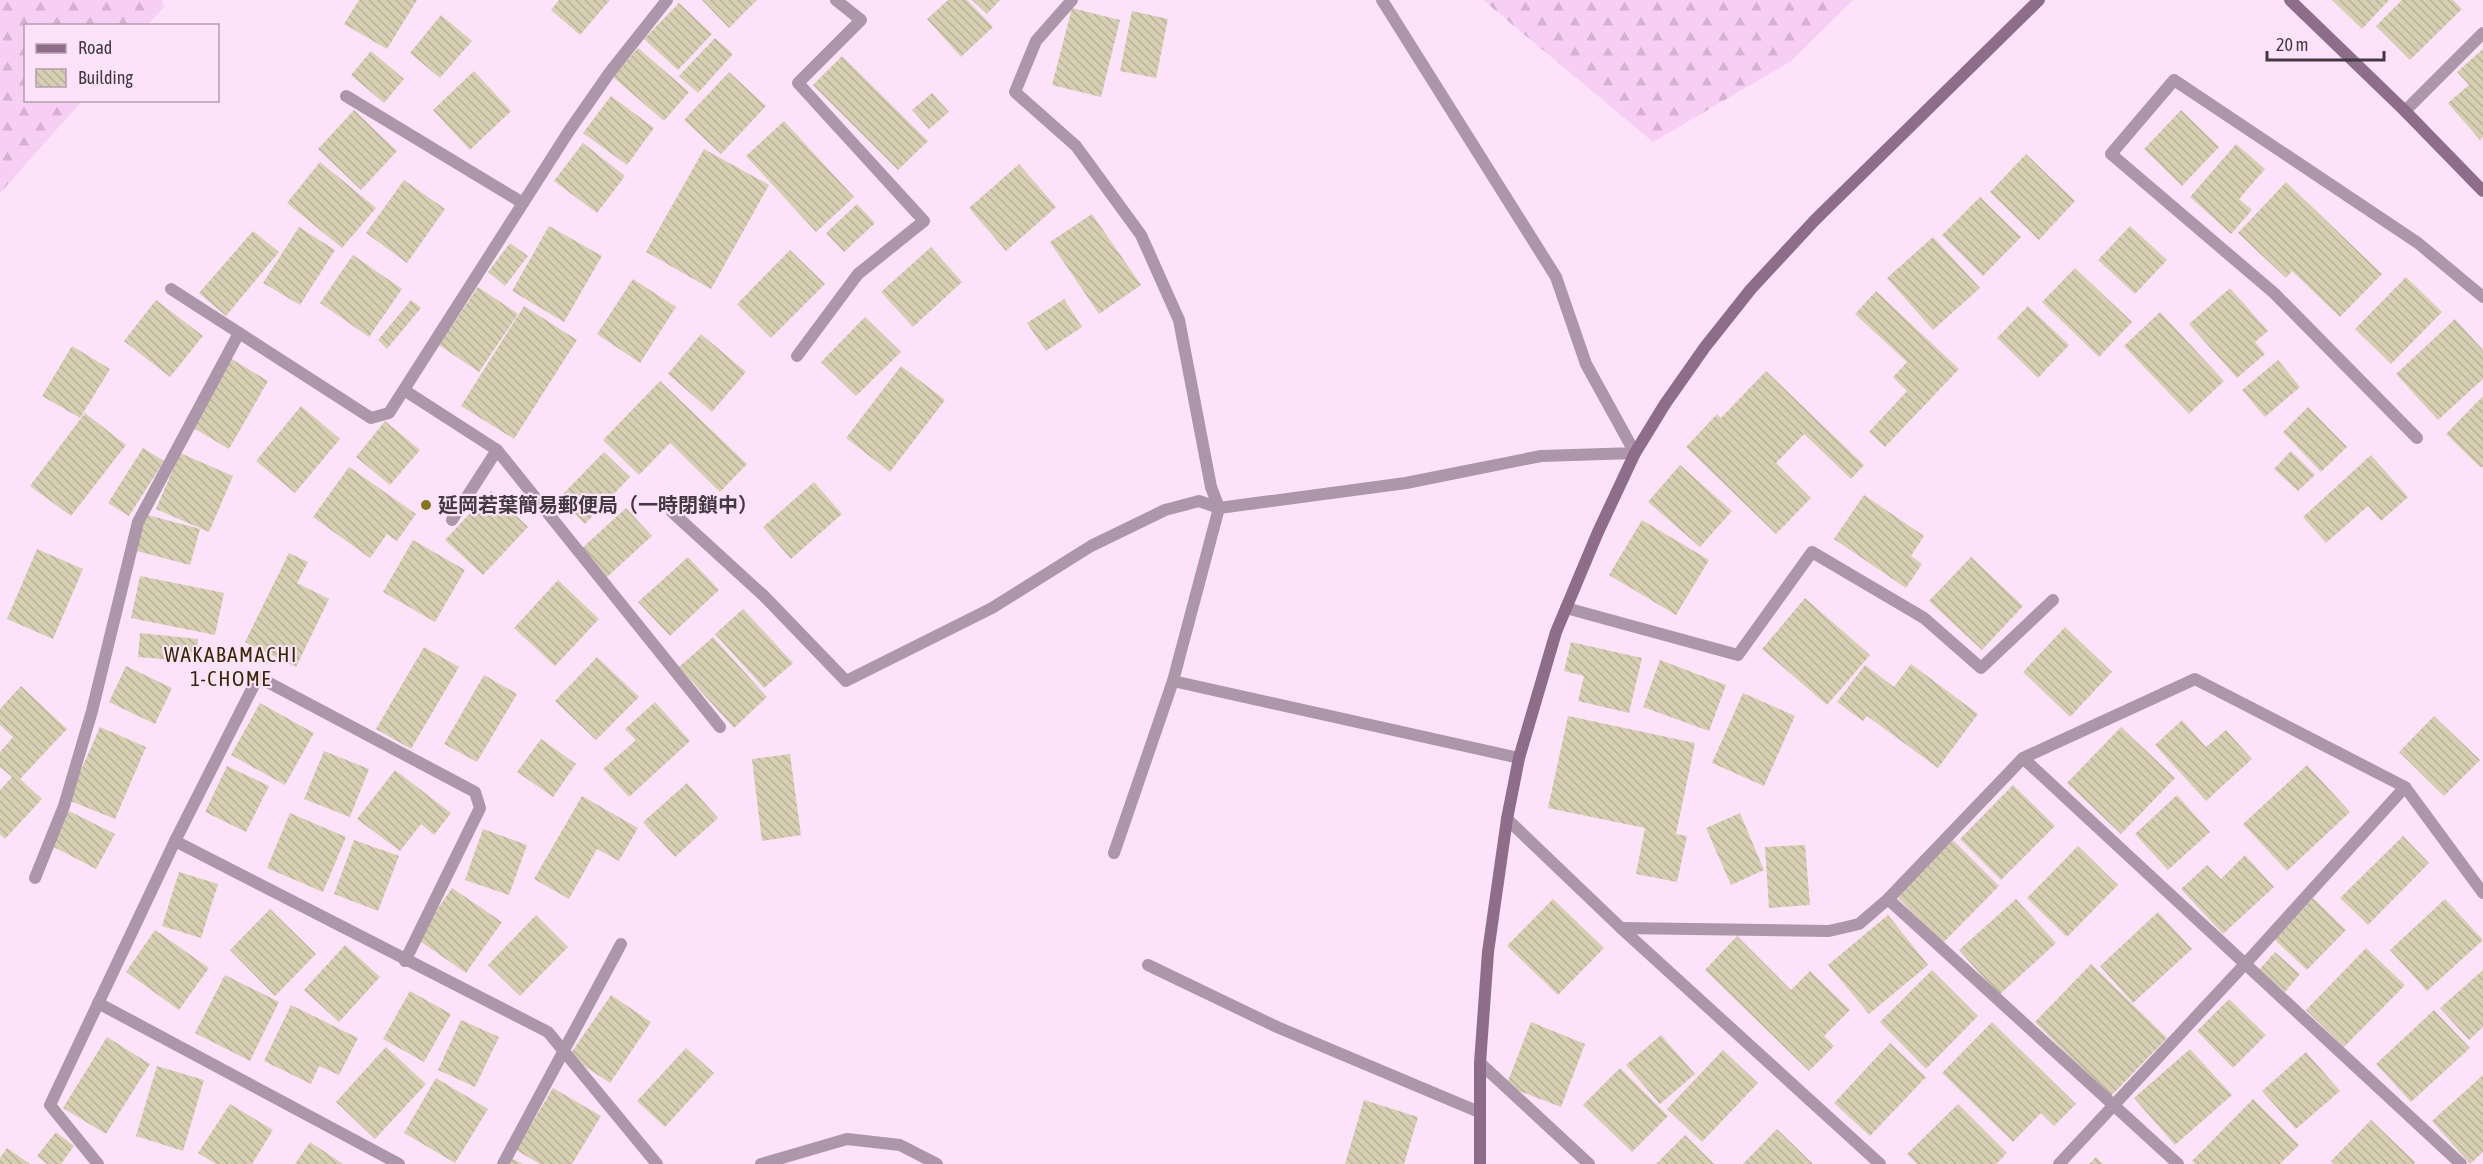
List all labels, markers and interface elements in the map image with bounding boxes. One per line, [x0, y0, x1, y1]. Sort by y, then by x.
legend [24, 24, 219, 102]
scale bar [2267, 24, 2384, 62]
text: 20 m [2276, 34, 2308, 55]
text: Road [78, 37, 112, 58]
text: Building [78, 67, 133, 88]
place label: 延岡若葉簡易郵便局（一時閉鎖中） [438, 493, 758, 516]
marker: 延岡若葉簡易郵便局（一時閉鎖中） [419, 498, 433, 512]
district label: WAKABAMACHI 1-CHOME [164, 642, 298, 690]

